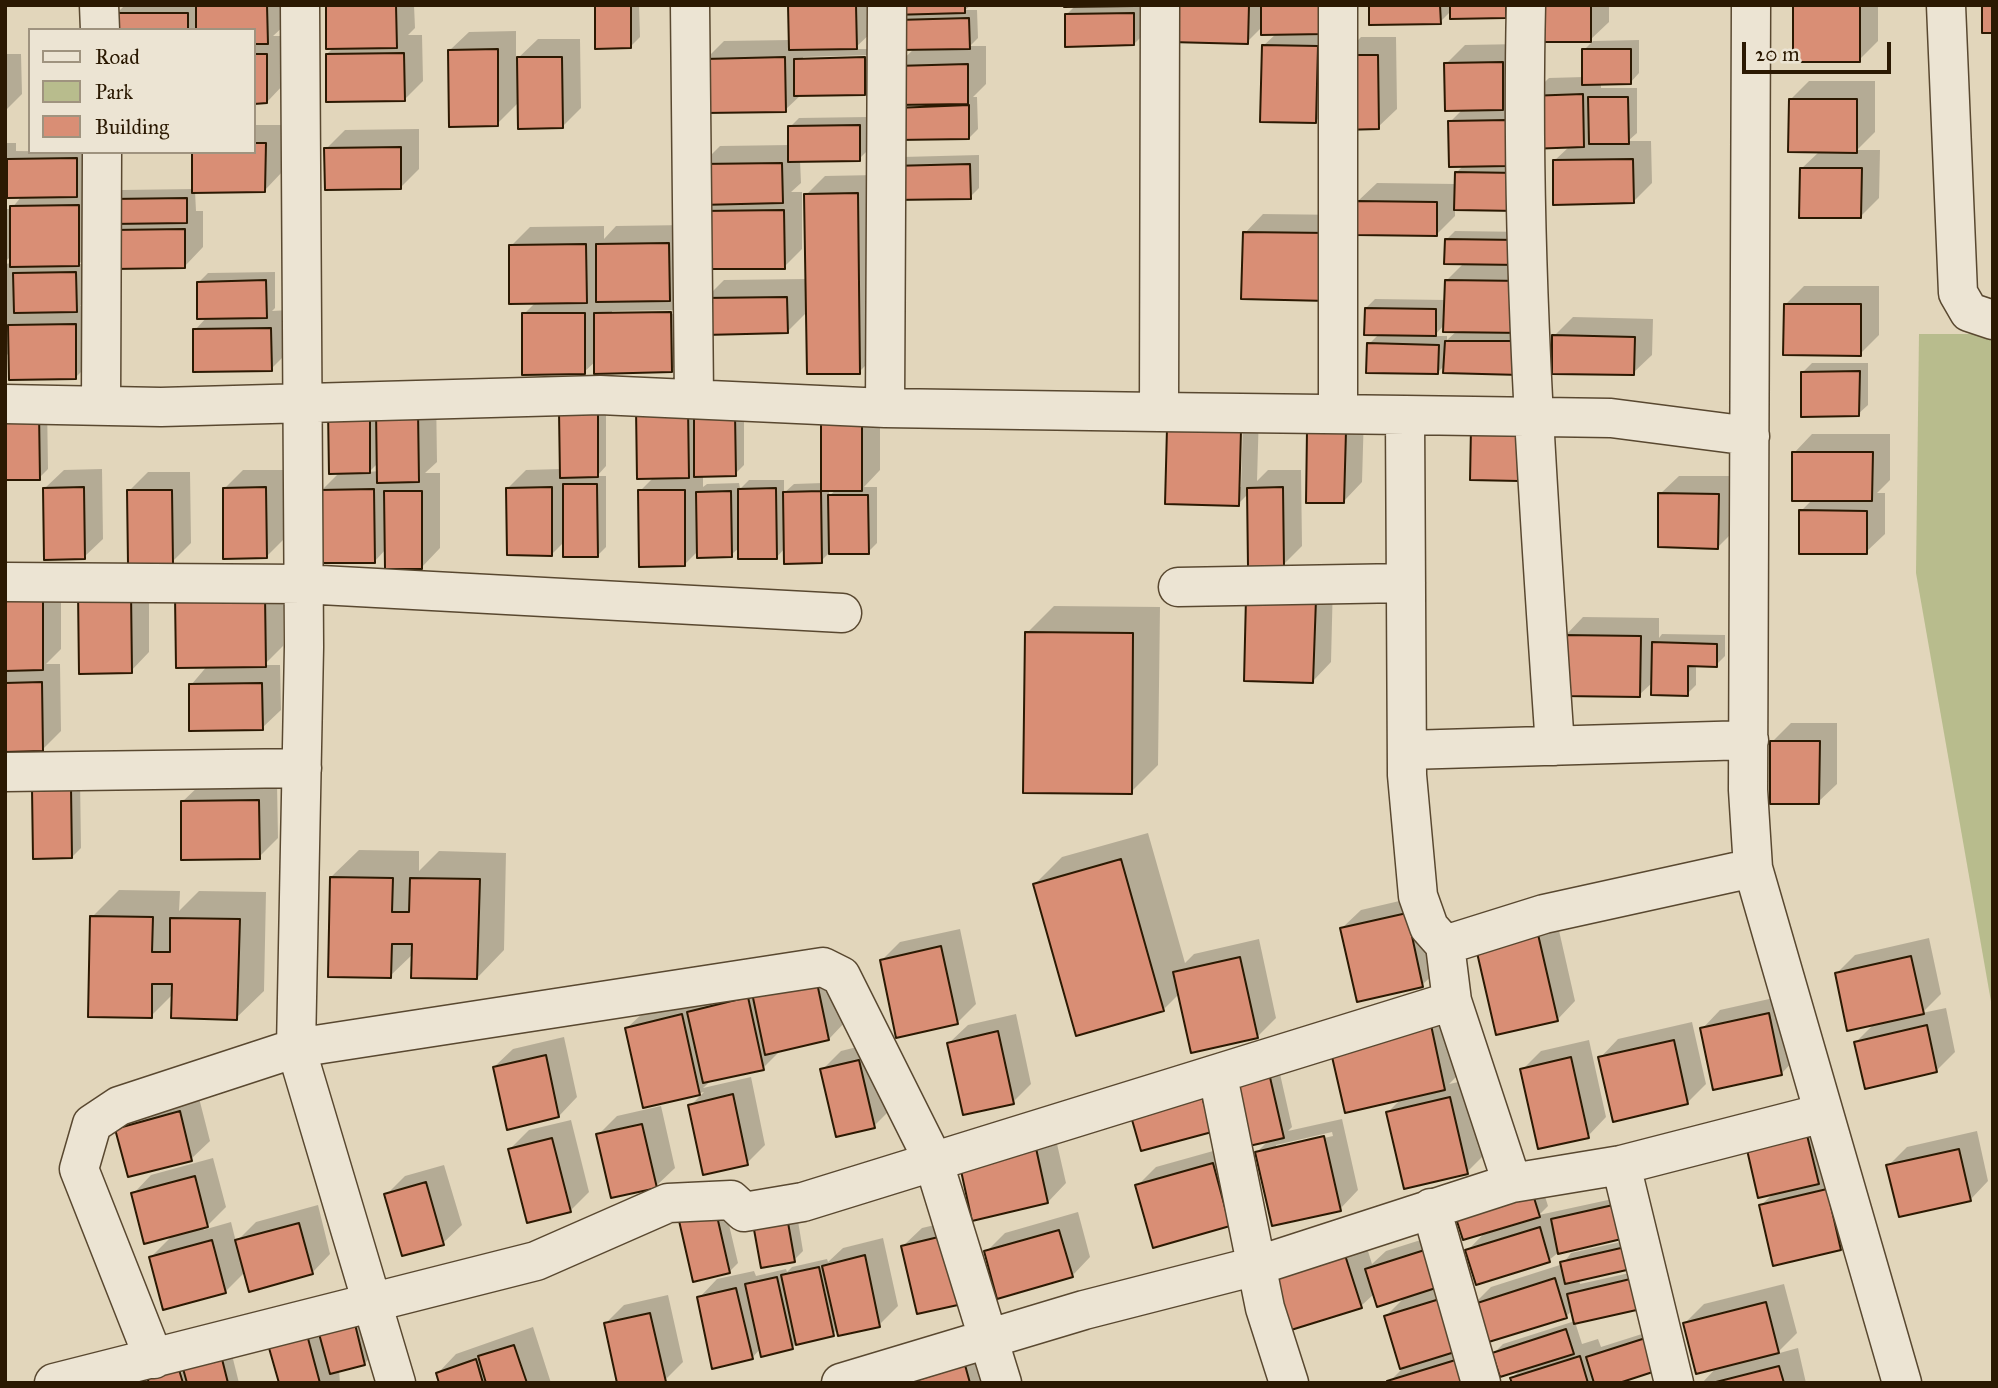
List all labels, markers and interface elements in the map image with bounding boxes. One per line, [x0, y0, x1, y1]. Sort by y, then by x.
legend [28, 28, 256, 154]
scale bar [1746, 28, 1895, 72]
text: 20 m [1755, 41, 1800, 67]
text: Road [95, 44, 140, 70]
text: Park [95, 79, 133, 105]
text: Building [95, 114, 169, 140]

